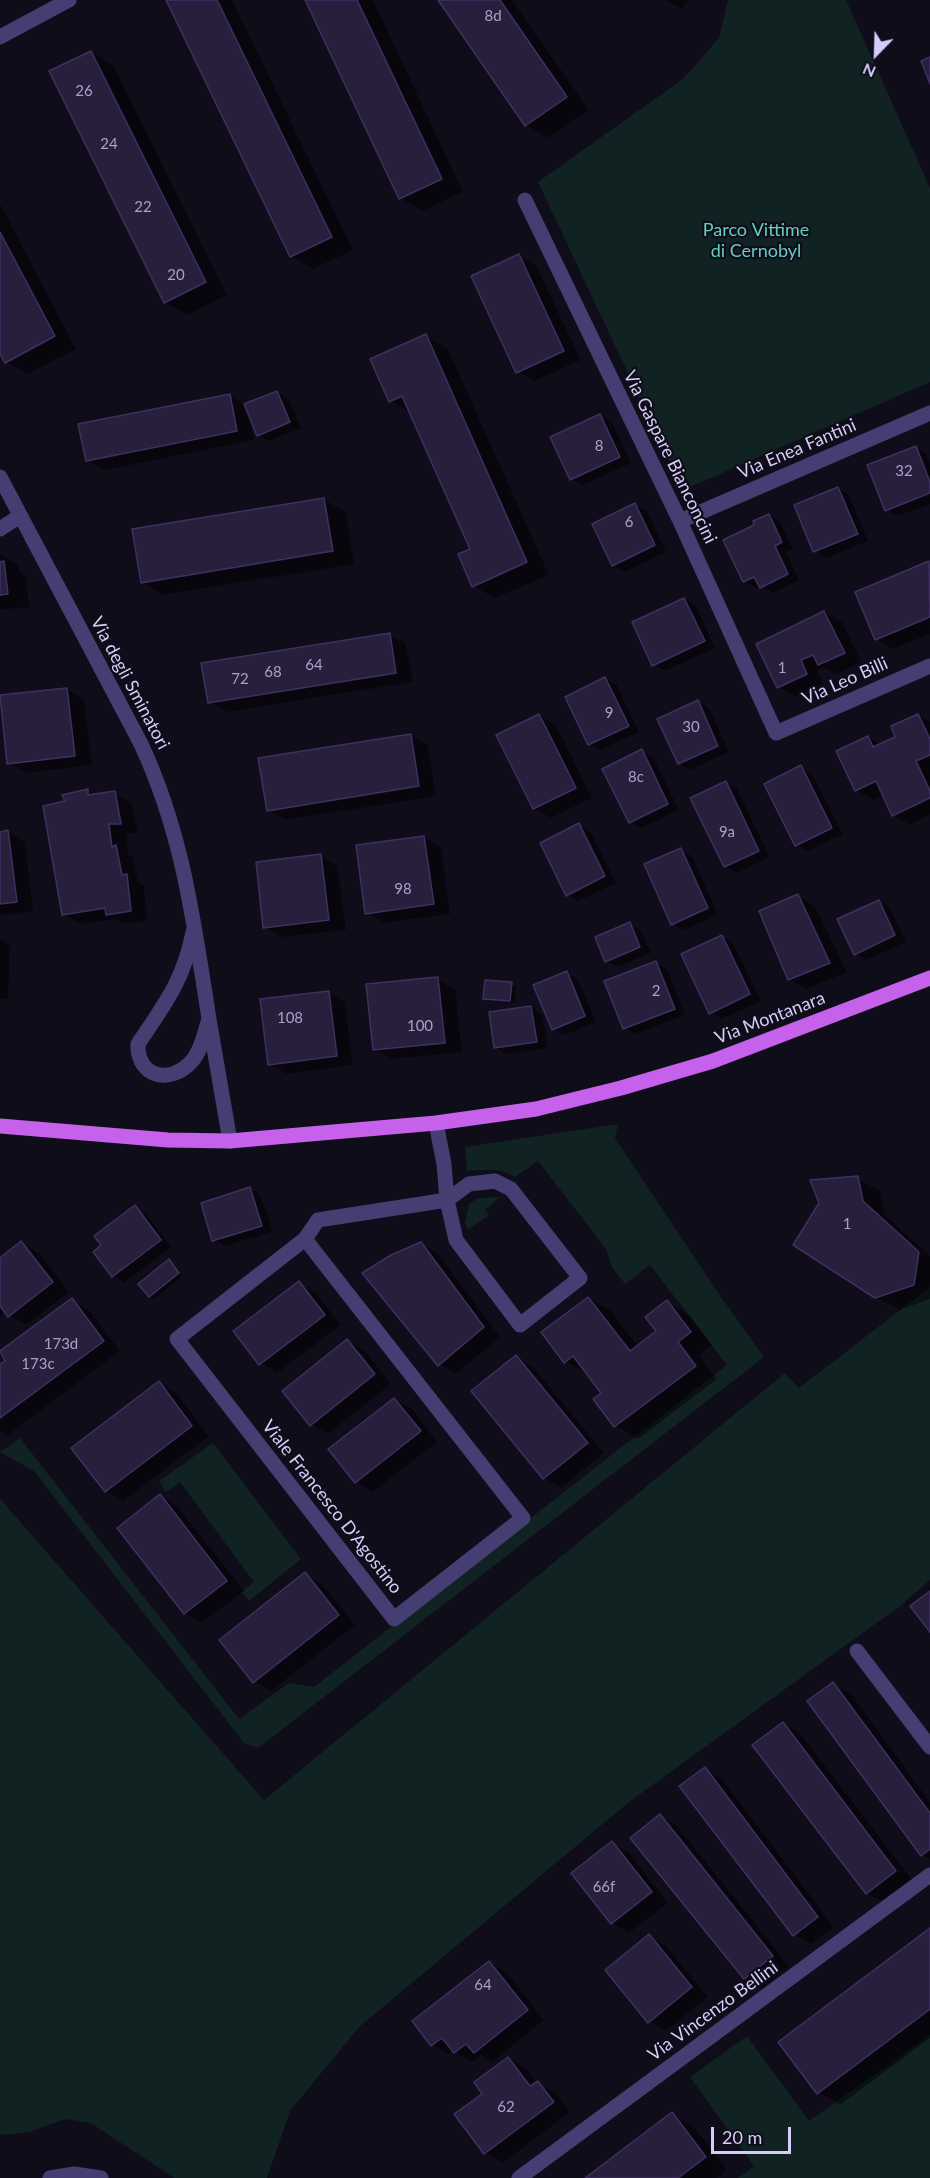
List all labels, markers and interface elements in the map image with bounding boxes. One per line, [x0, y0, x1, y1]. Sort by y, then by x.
house number: 8d [484, 7, 502, 25]
north arrow [846, 24, 906, 84]
text: N [859, 60, 878, 82]
house number: 26 [75, 82, 93, 100]
house number: 24 [100, 135, 118, 153]
house number: 22 [134, 198, 152, 216]
park label: Parco Vittime di Cernobyl [703, 219, 809, 262]
house number: 20 [167, 266, 185, 284]
street label: Via Gaspare Bianconcini [619, 367, 721, 547]
street label: Via Enea Fantini [735, 414, 859, 484]
house number: 8 [595, 437, 603, 455]
house number: 32 [895, 462, 913, 480]
house number: 6 [625, 513, 633, 531]
street label: Via degli Sminatori [86, 613, 174, 753]
street label: Via Leo Billi [799, 653, 891, 709]
house number: 64 [305, 656, 323, 674]
house number: 1 [778, 659, 786, 677]
house number: 68 [264, 663, 282, 681]
house number: 72 [231, 670, 249, 688]
house number: 9 [605, 704, 613, 722]
house number: 30 [682, 718, 700, 736]
house number: 8c [628, 768, 644, 786]
house number: 9a [719, 823, 735, 841]
house number: 98 [394, 880, 412, 898]
house number: 2 [652, 982, 660, 1000]
street label: Via Montanara [712, 987, 828, 1049]
house number: 108 [277, 1009, 303, 1027]
house number: 100 [407, 1017, 433, 1035]
house number: 1 [843, 1215, 851, 1233]
house number: 173d [44, 1335, 78, 1353]
house number: 173c [21, 1355, 55, 1373]
street label: Viale Francesco D'Agostino [257, 1416, 407, 1598]
house number: 66f [593, 1878, 615, 1896]
street label: Via Vincenzo Bellini [644, 1957, 782, 2065]
house number: 64 [474, 1976, 492, 1994]
house number: 62 [497, 2098, 515, 2116]
scale bar [714, 2115, 794, 2153]
text: 20 m [722, 2126, 762, 2148]

